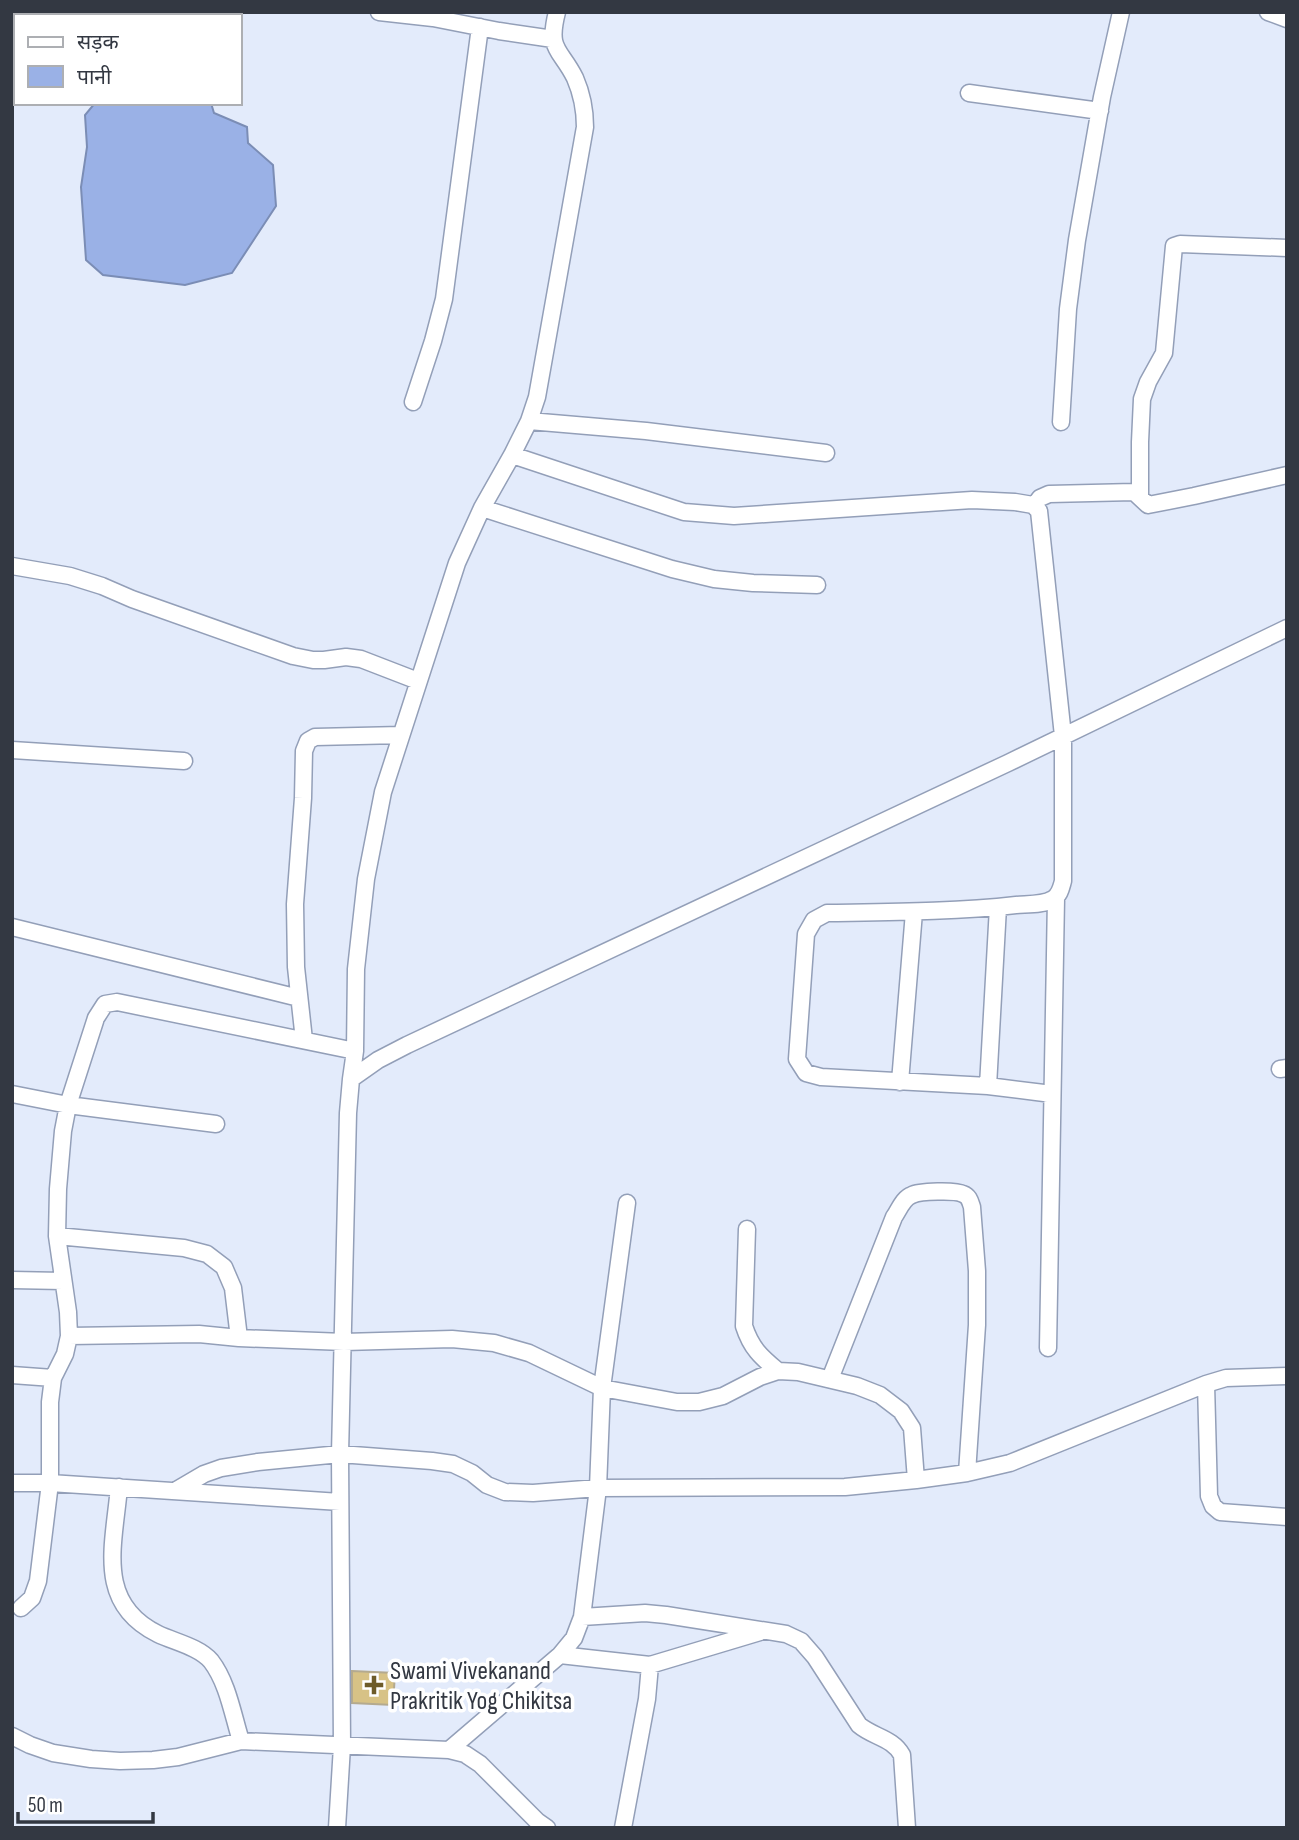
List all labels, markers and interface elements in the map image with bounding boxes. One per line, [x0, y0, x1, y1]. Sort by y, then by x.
legend [14, 14, 242, 105]
text: सड़क [77, 30, 119, 55]
text: पानी [77, 65, 112, 90]
place label: Swami Vivekanand Prakritik Yog Chikitsa [390, 1656, 572, 1717]
marker: Swami Vivekanand Prakritik Yog Chikitsa [364, 1675, 384, 1695]
scale bar [18, 1780, 152, 1824]
text: 50 m [28, 1793, 63, 1818]

